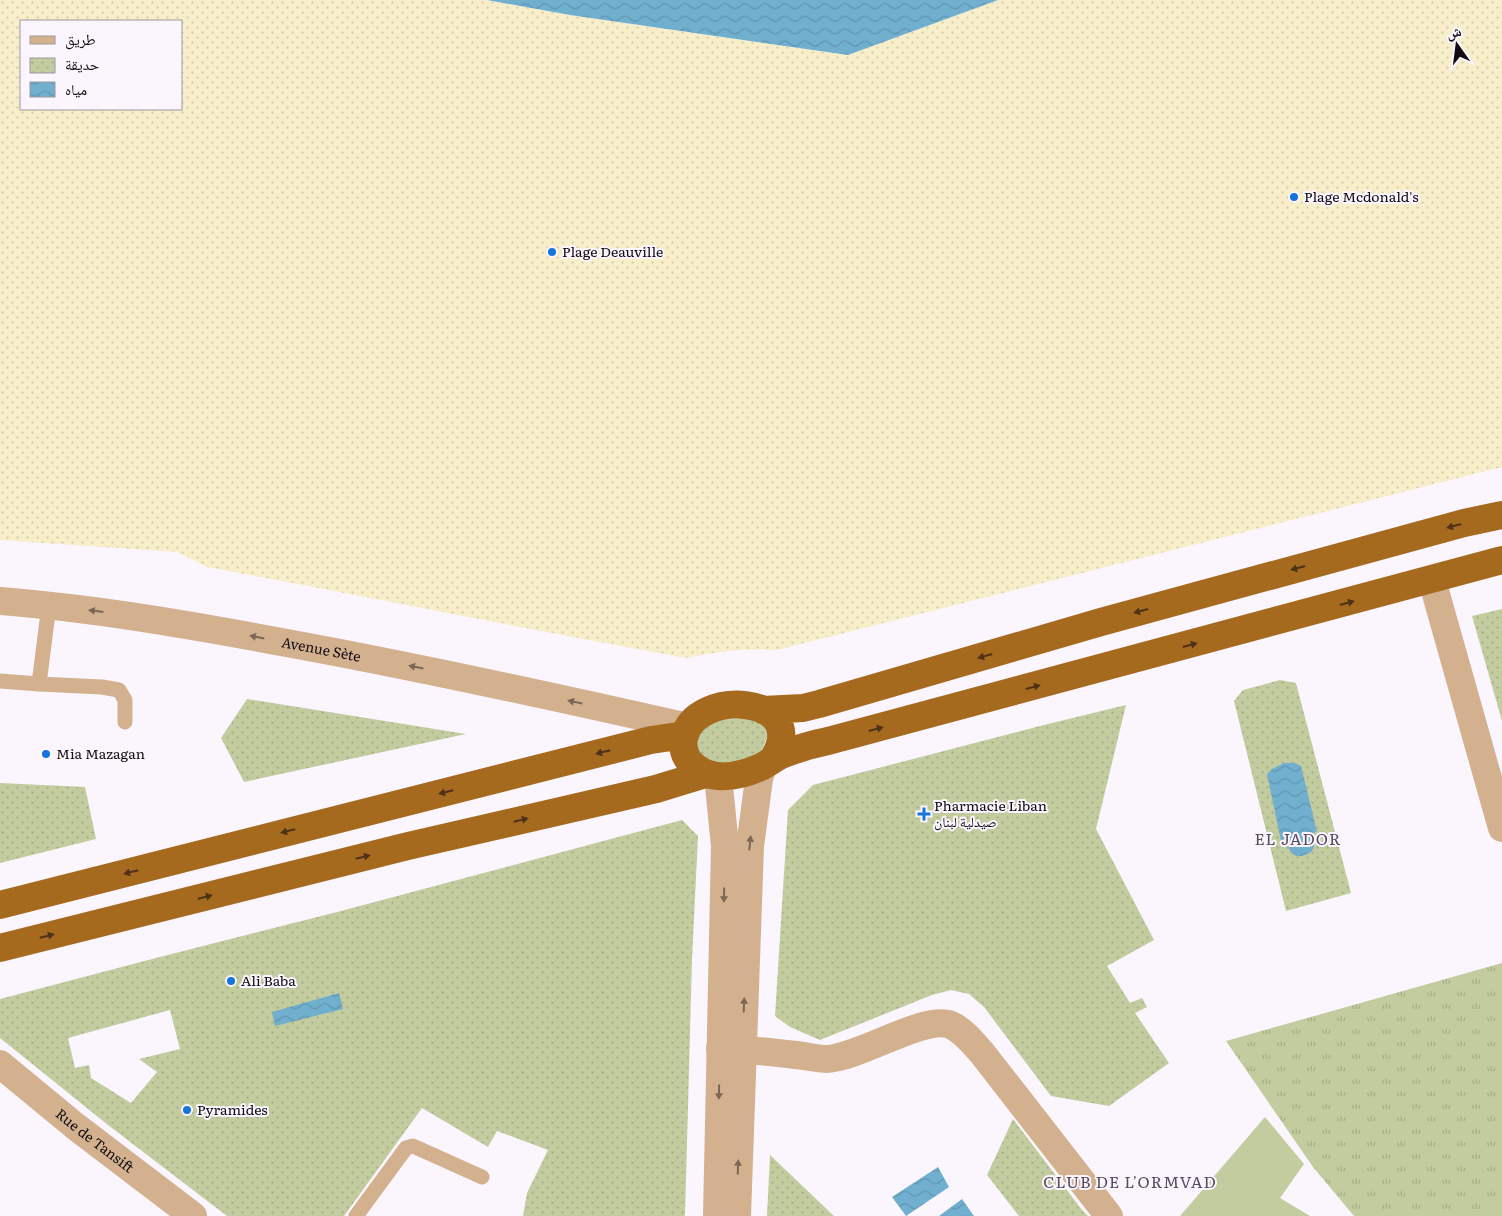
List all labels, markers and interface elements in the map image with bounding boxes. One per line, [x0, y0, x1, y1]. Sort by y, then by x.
legend [20, 20, 182, 110]
north arrow [1432, 20, 1482, 70]
text: ش [1444, 20, 1463, 43]
text: طريق [65, 27, 96, 50]
text: حديقة [65, 52, 100, 75]
text: مياه [65, 77, 87, 100]
place label: Plage Mcdonald's [1304, 186, 1419, 206]
marker: Plage Mcdonald's [1288, 191, 1300, 203]
place label: Plage Deauville [562, 241, 663, 261]
marker: Plage Deauville [546, 246, 558, 258]
one-way arrow [1447, 522, 1462, 530]
one-way arrow [1290, 565, 1305, 573]
one-way arrow [1339, 599, 1354, 607]
one-way arrow [88, 607, 104, 615]
one-way arrow [1133, 607, 1148, 615]
street label: Avenue Sète [280, 631, 363, 666]
one-way arrow [248, 633, 264, 641]
one-way arrow [1182, 641, 1197, 649]
one-way arrow [977, 652, 992, 660]
one-way arrow [408, 663, 424, 671]
one-way arrow [1025, 683, 1040, 691]
one-way arrow [568, 698, 583, 706]
one-way arrow [868, 724, 883, 732]
place label: Mia Mazagan [56, 743, 145, 763]
marker: Mia Mazagan [40, 748, 52, 760]
one-way arrow [596, 748, 611, 756]
one-way arrow [438, 788, 453, 796]
place label: Pharmacie Liban صيدلية لبنان [934, 795, 1047, 831]
marker: Pharmacie Liban صيدلية لبنان [918, 808, 930, 820]
one-way arrow [513, 816, 528, 824]
district label: EL JADOR [1254, 826, 1342, 850]
one-way arrow [281, 828, 296, 836]
one-way arrow [746, 834, 754, 850]
one-way arrow [355, 853, 370, 861]
one-way arrow [123, 868, 138, 876]
one-way arrow [720, 887, 728, 903]
one-way arrow [197, 893, 212, 901]
one-way arrow [40, 932, 55, 940]
place label: Ali Baba [241, 970, 296, 990]
marker: Ali Baba [225, 975, 237, 987]
one-way arrow [740, 997, 748, 1013]
one-way arrow [715, 1084, 723, 1100]
place label: Pyramides [197, 1099, 268, 1119]
street label: Rue de Tansift [52, 1103, 139, 1177]
marker: Pyramides [181, 1104, 193, 1116]
one-way arrow [735, 1159, 743, 1175]
district label: CLUB DE L'ORMVAD [1043, 1169, 1217, 1193]

